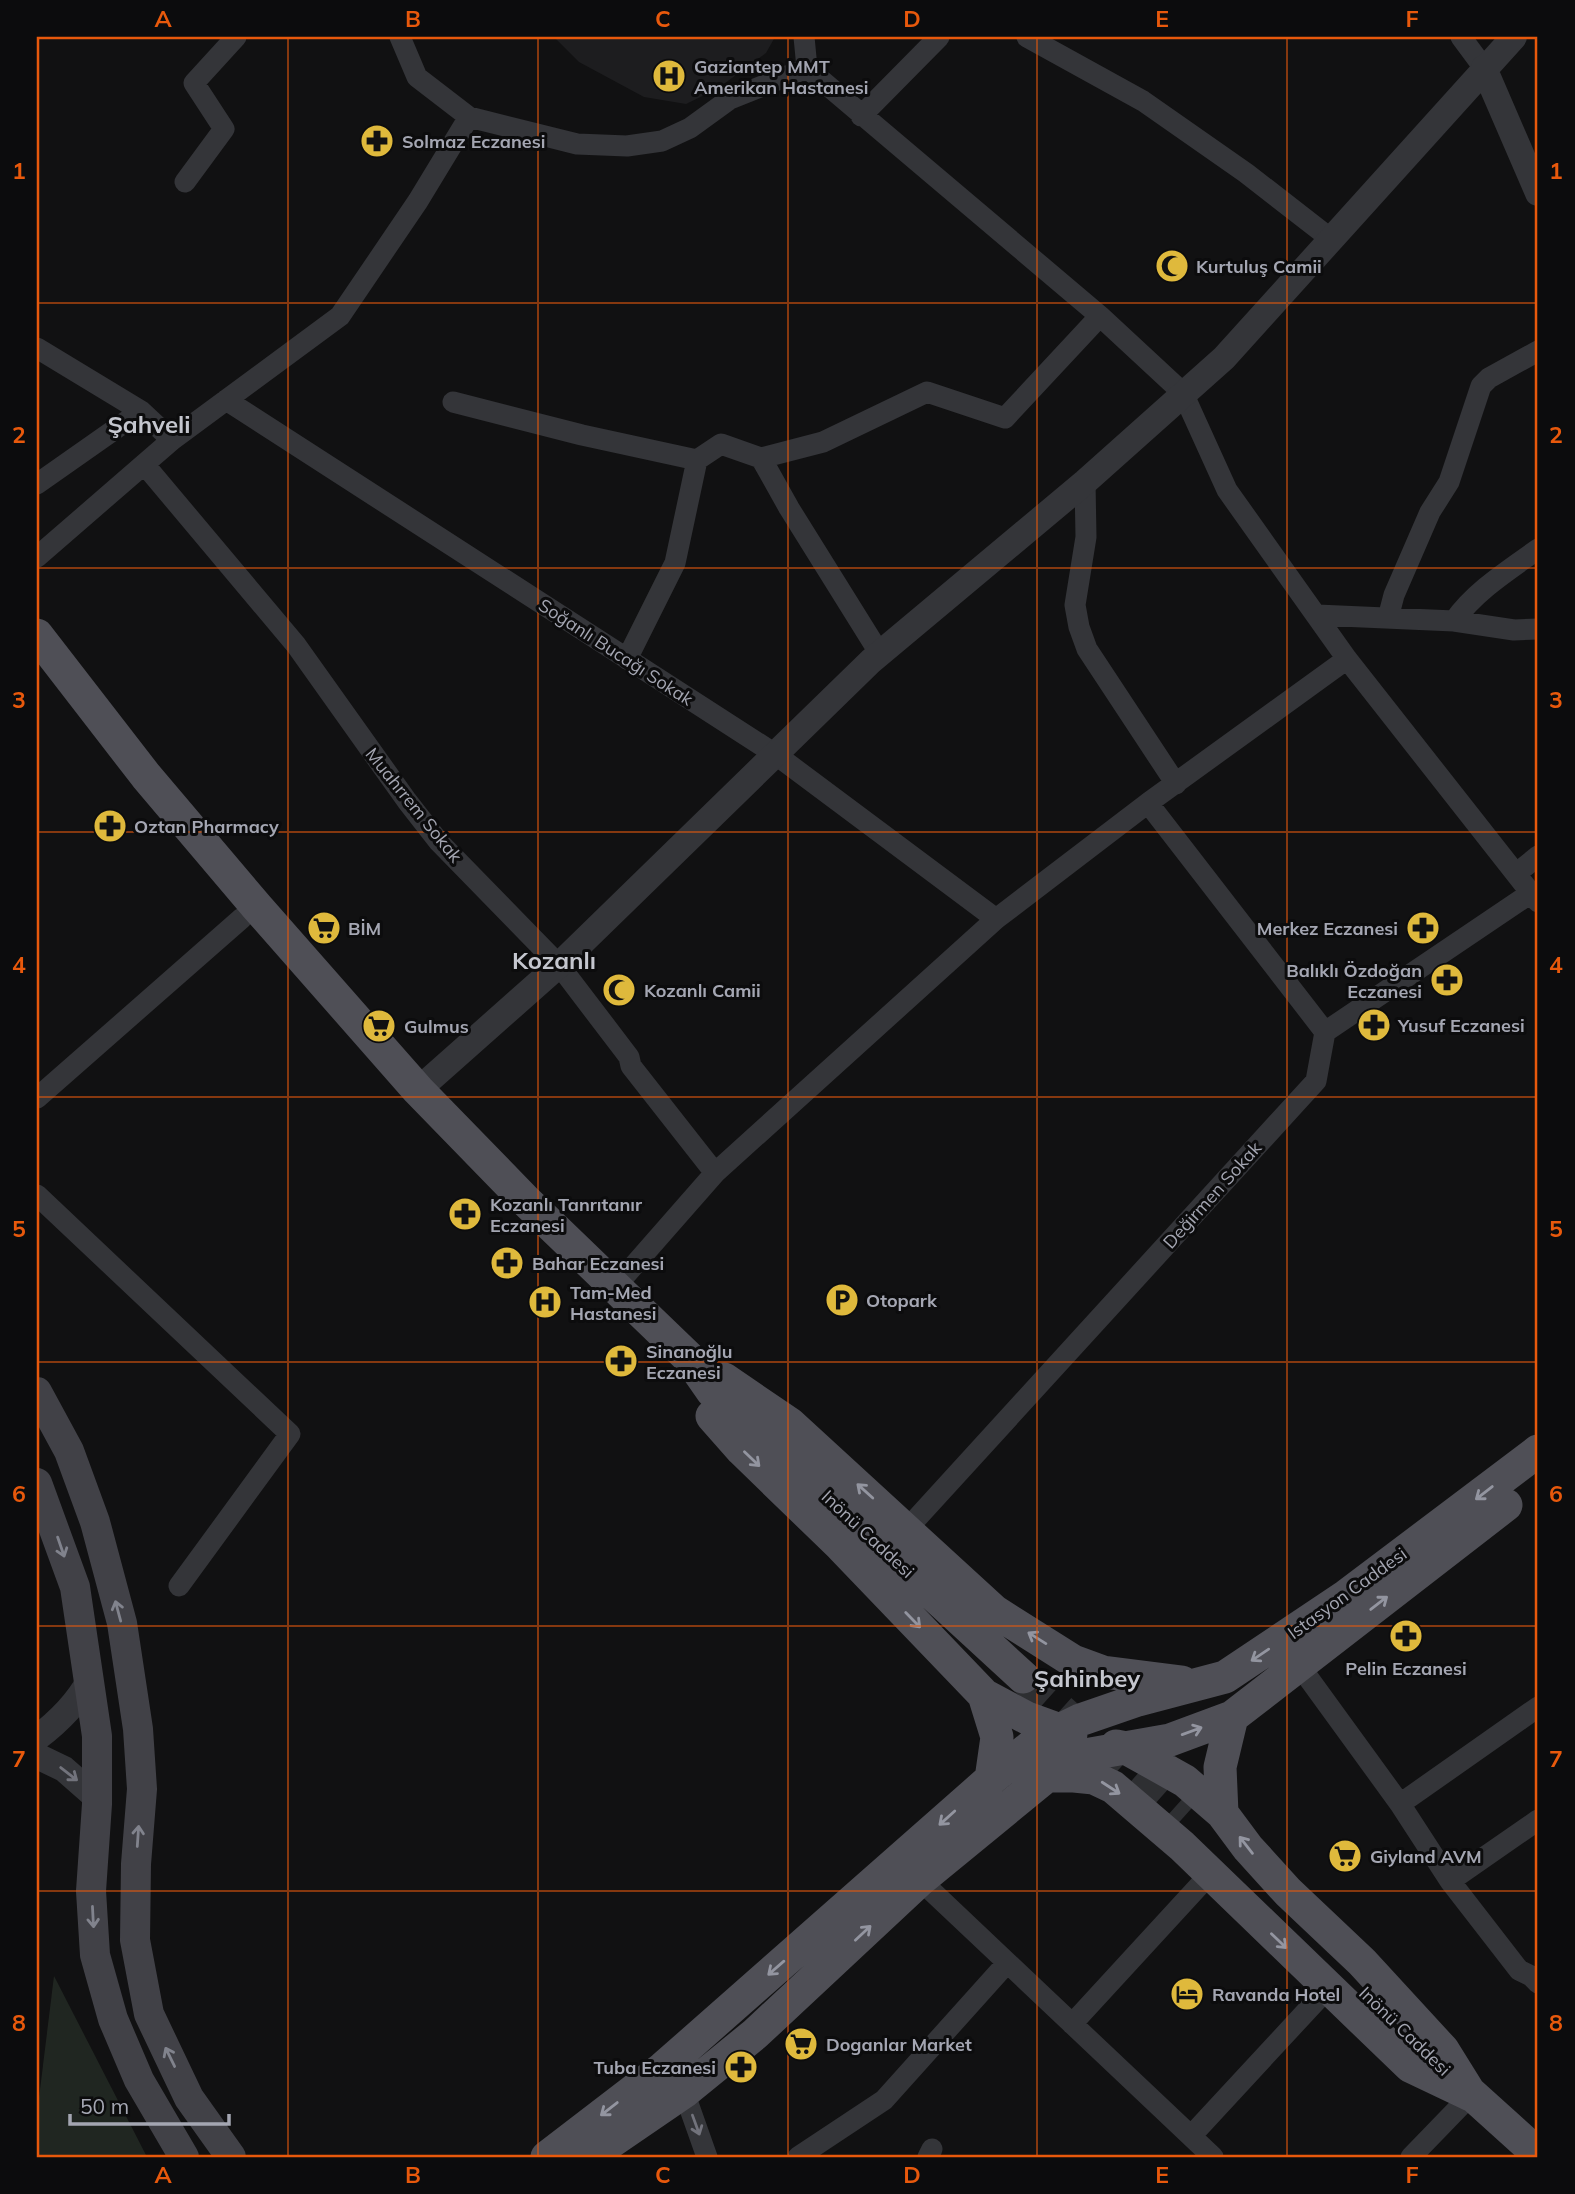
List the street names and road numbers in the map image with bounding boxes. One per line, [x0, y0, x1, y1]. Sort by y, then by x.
street label: Soğanlı Bucağı Sokak [534, 593, 698, 711]
street label: Muahrrem Sokak [361, 743, 468, 868]
street label: Değirmen Sokak [1158, 1136, 1267, 1253]
street label: Inönü Caddesi [817, 1485, 919, 1583]
street label: Istasyon Caddesi [1283, 1542, 1411, 1644]
street label: Inönü Caddesi [1354, 1982, 1456, 2080]

